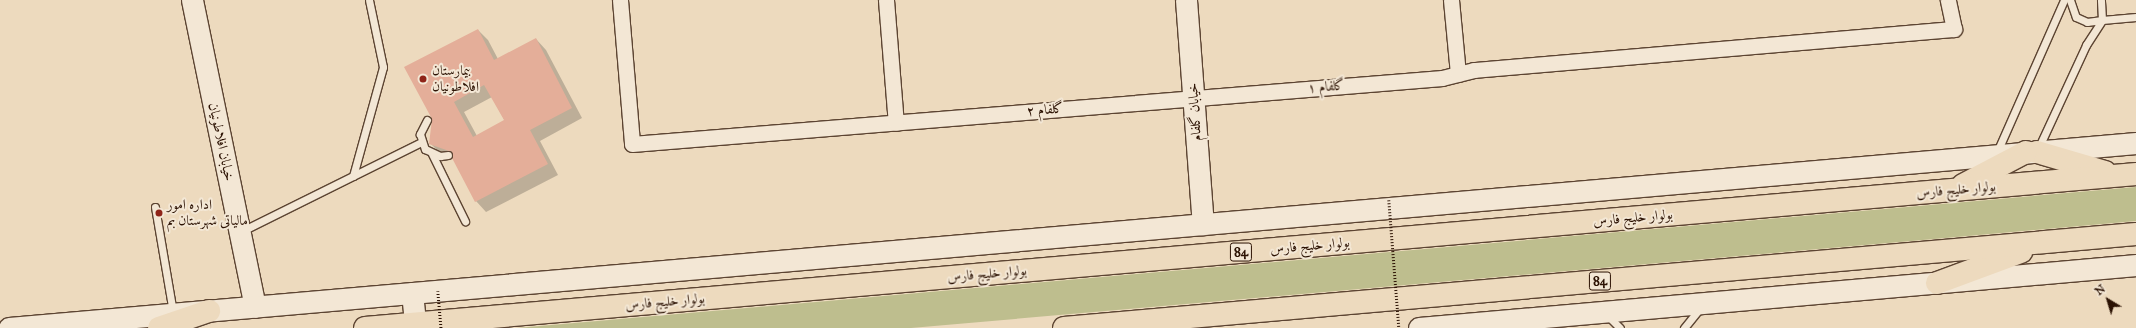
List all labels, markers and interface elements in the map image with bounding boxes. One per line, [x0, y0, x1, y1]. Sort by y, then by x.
place label: بیمارستان افلاطونیان [432, 63, 479, 96]
marker: بیمارستان افلاطونیان [417, 73, 429, 85]
street label: گلفام ۱ [1307, 77, 1345, 97]
street label: خیابان گلفام [1185, 82, 1205, 142]
street label: گلفام ۲ [1026, 100, 1064, 120]
street label: خیابان افلاطونیان [204, 101, 238, 183]
street label: بولوار خلیج فارس [1916, 178, 1996, 202]
place label: اداره امور مالیاتی شهرستان بم [167, 197, 248, 230]
street label: بولوار خلیج فارس [1593, 206, 1673, 230]
marker: اداره امور مالیاتی شهرستان بم [154, 208, 164, 218]
street label: بولوار خلیج فارس [1270, 234, 1350, 258]
road number: 84 [1229, 241, 1253, 263]
street label: بولوار خلیج فارس [947, 262, 1027, 286]
road number: 84 [1588, 270, 1612, 292]
north arrow [2088, 280, 2128, 320]
text: N [2093, 282, 2108, 298]
street label: بولوار خلیج فارس [625, 290, 705, 314]

